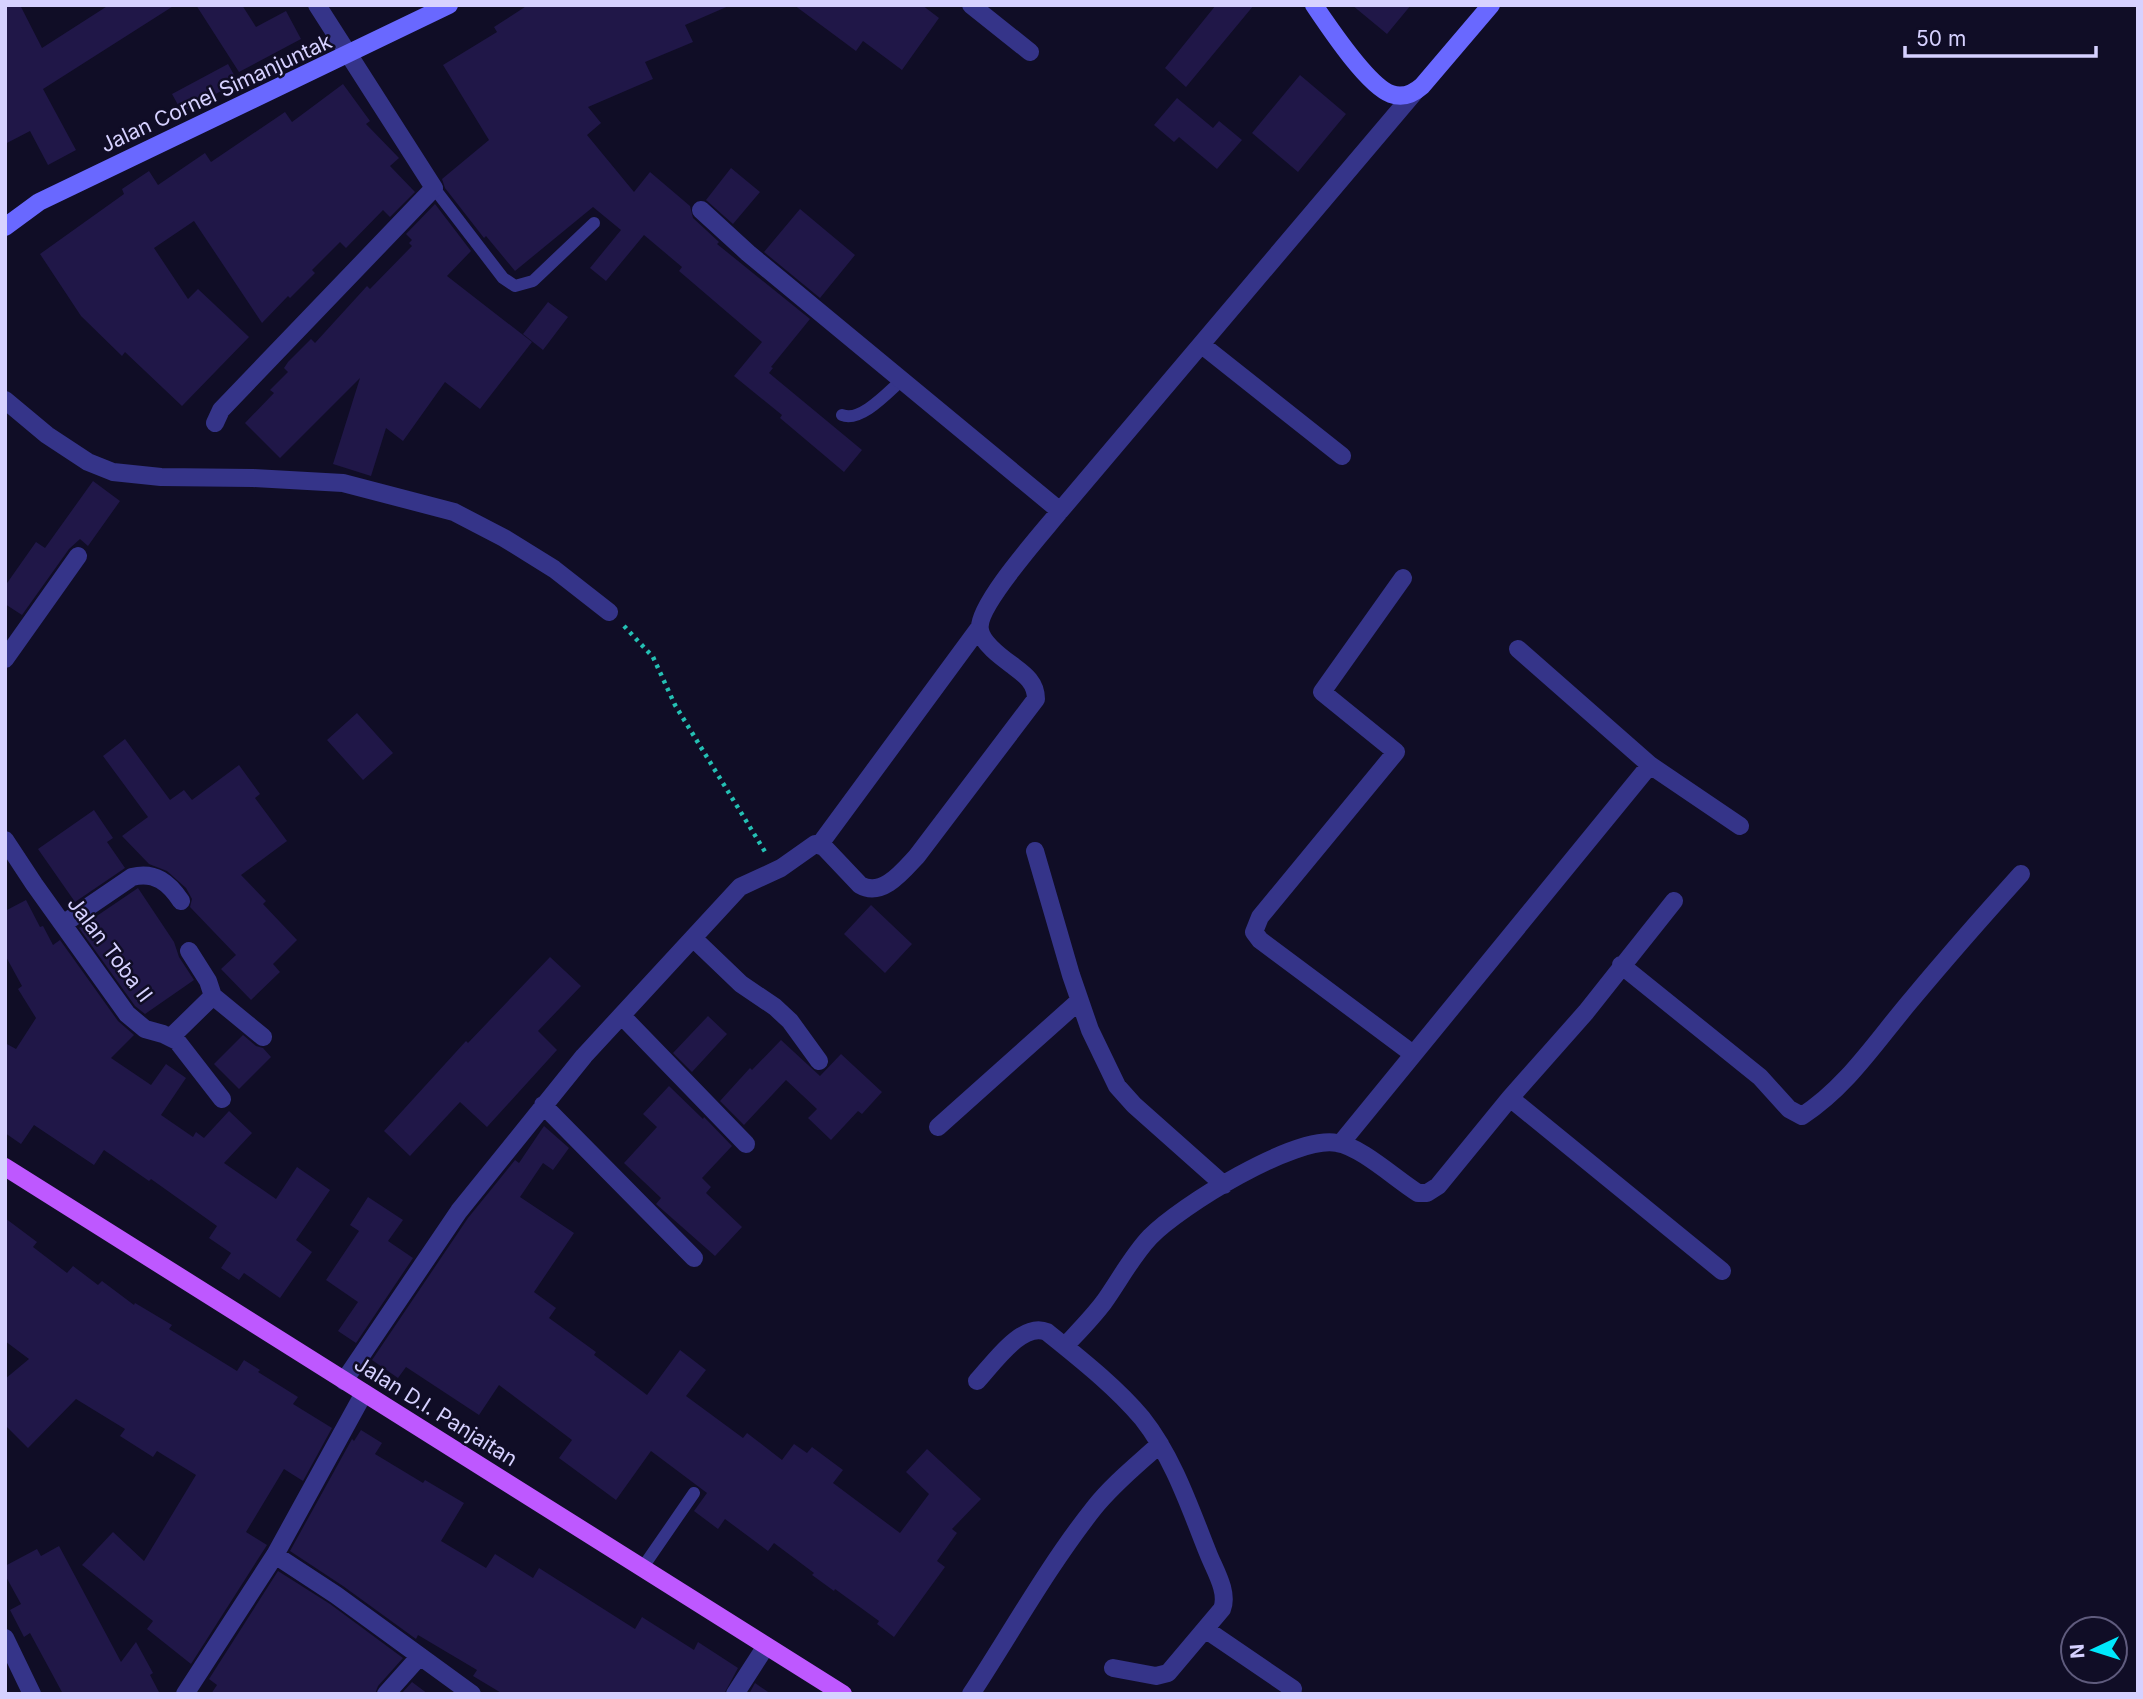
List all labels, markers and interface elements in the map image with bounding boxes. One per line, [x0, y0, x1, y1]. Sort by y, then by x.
scale bar [1905, 14, 2096, 58]
text: 50 m [1916, 26, 1966, 51]
street label: Jalan Cornel Simanjuntak [96, 28, 336, 158]
street label: Jalan Toba II [62, 891, 158, 1007]
street label: Jalan D.I. Panjaitan [350, 1351, 522, 1471]
north arrow [2059, 1615, 2129, 1685]
text: N [2066, 1643, 2090, 1659]

